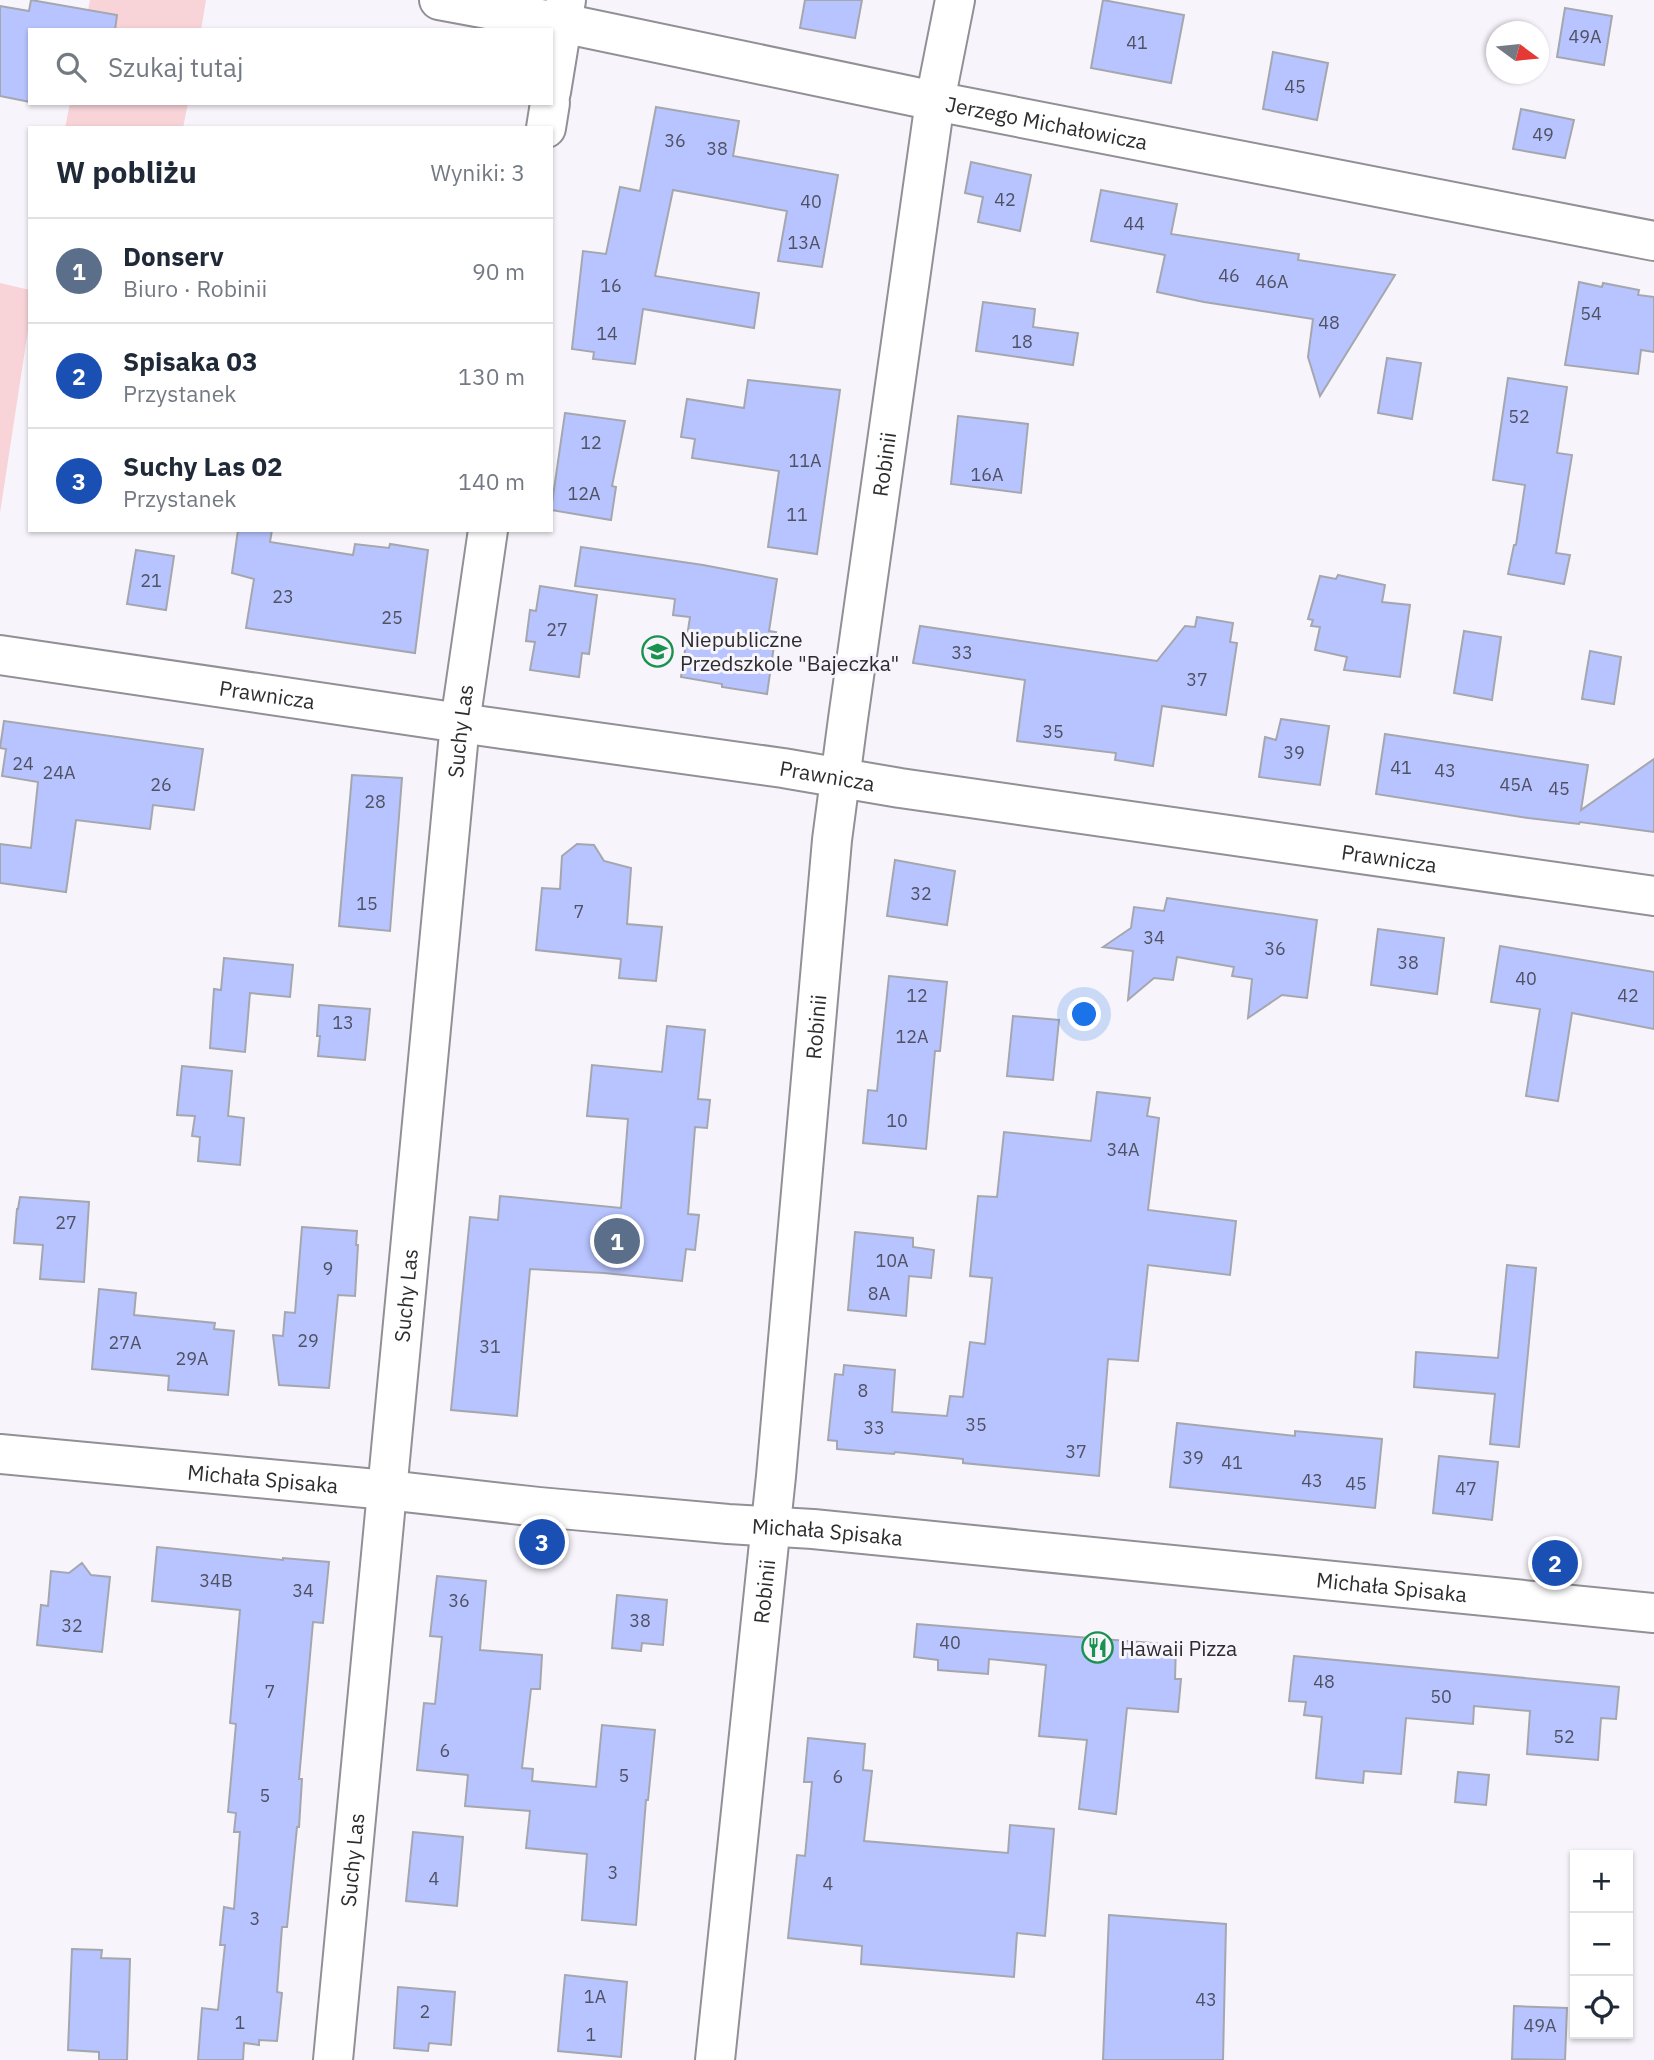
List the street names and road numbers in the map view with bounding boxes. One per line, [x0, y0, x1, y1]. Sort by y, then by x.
street label: Jerzego Michałowicza [943, 89, 1150, 156]
street label: Robinii [865, 430, 902, 498]
street label: Prawnicza [217, 674, 317, 715]
street label: Suchy Las [441, 682, 479, 779]
street label: Prawnicza [777, 754, 877, 797]
street label: Prawnicza [1340, 837, 1439, 879]
street label: Robinii [799, 993, 832, 1060]
street label: Suchy Las [387, 1247, 424, 1344]
street label: Michała Spisaka [186, 1458, 340, 1499]
street label: Michała Spisaka [751, 1511, 904, 1552]
street label: Robinii [747, 1558, 781, 1625]
street label: Michała Spisaka [1315, 1565, 1468, 1608]
street label: Suchy Las [334, 1812, 370, 1908]

